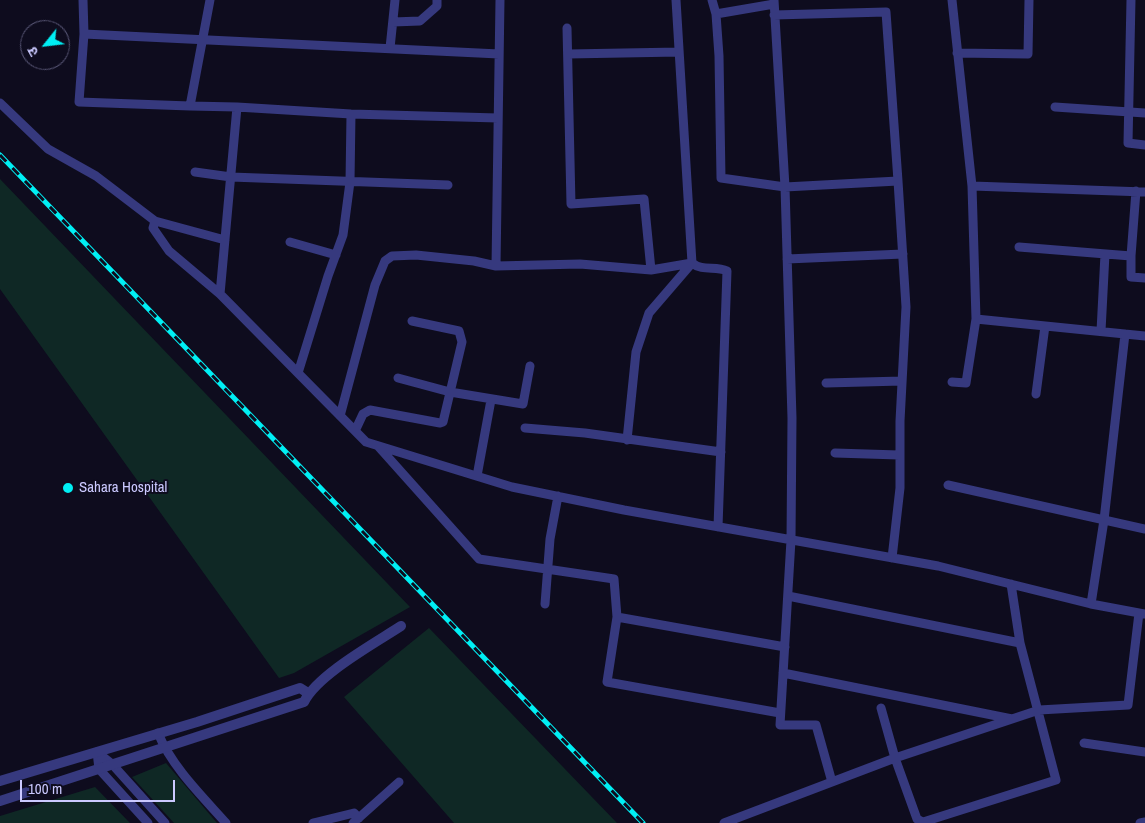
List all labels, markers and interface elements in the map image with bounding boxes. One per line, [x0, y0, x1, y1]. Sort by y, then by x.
north arrow [20, 20, 70, 70]
text: उ [23, 44, 43, 60]
place label: Sahara Hospital [79, 479, 167, 497]
marker: Sahara Hospital [61, 481, 75, 495]
scale bar [22, 770, 178, 802]
text: 100 m [28, 778, 62, 799]

